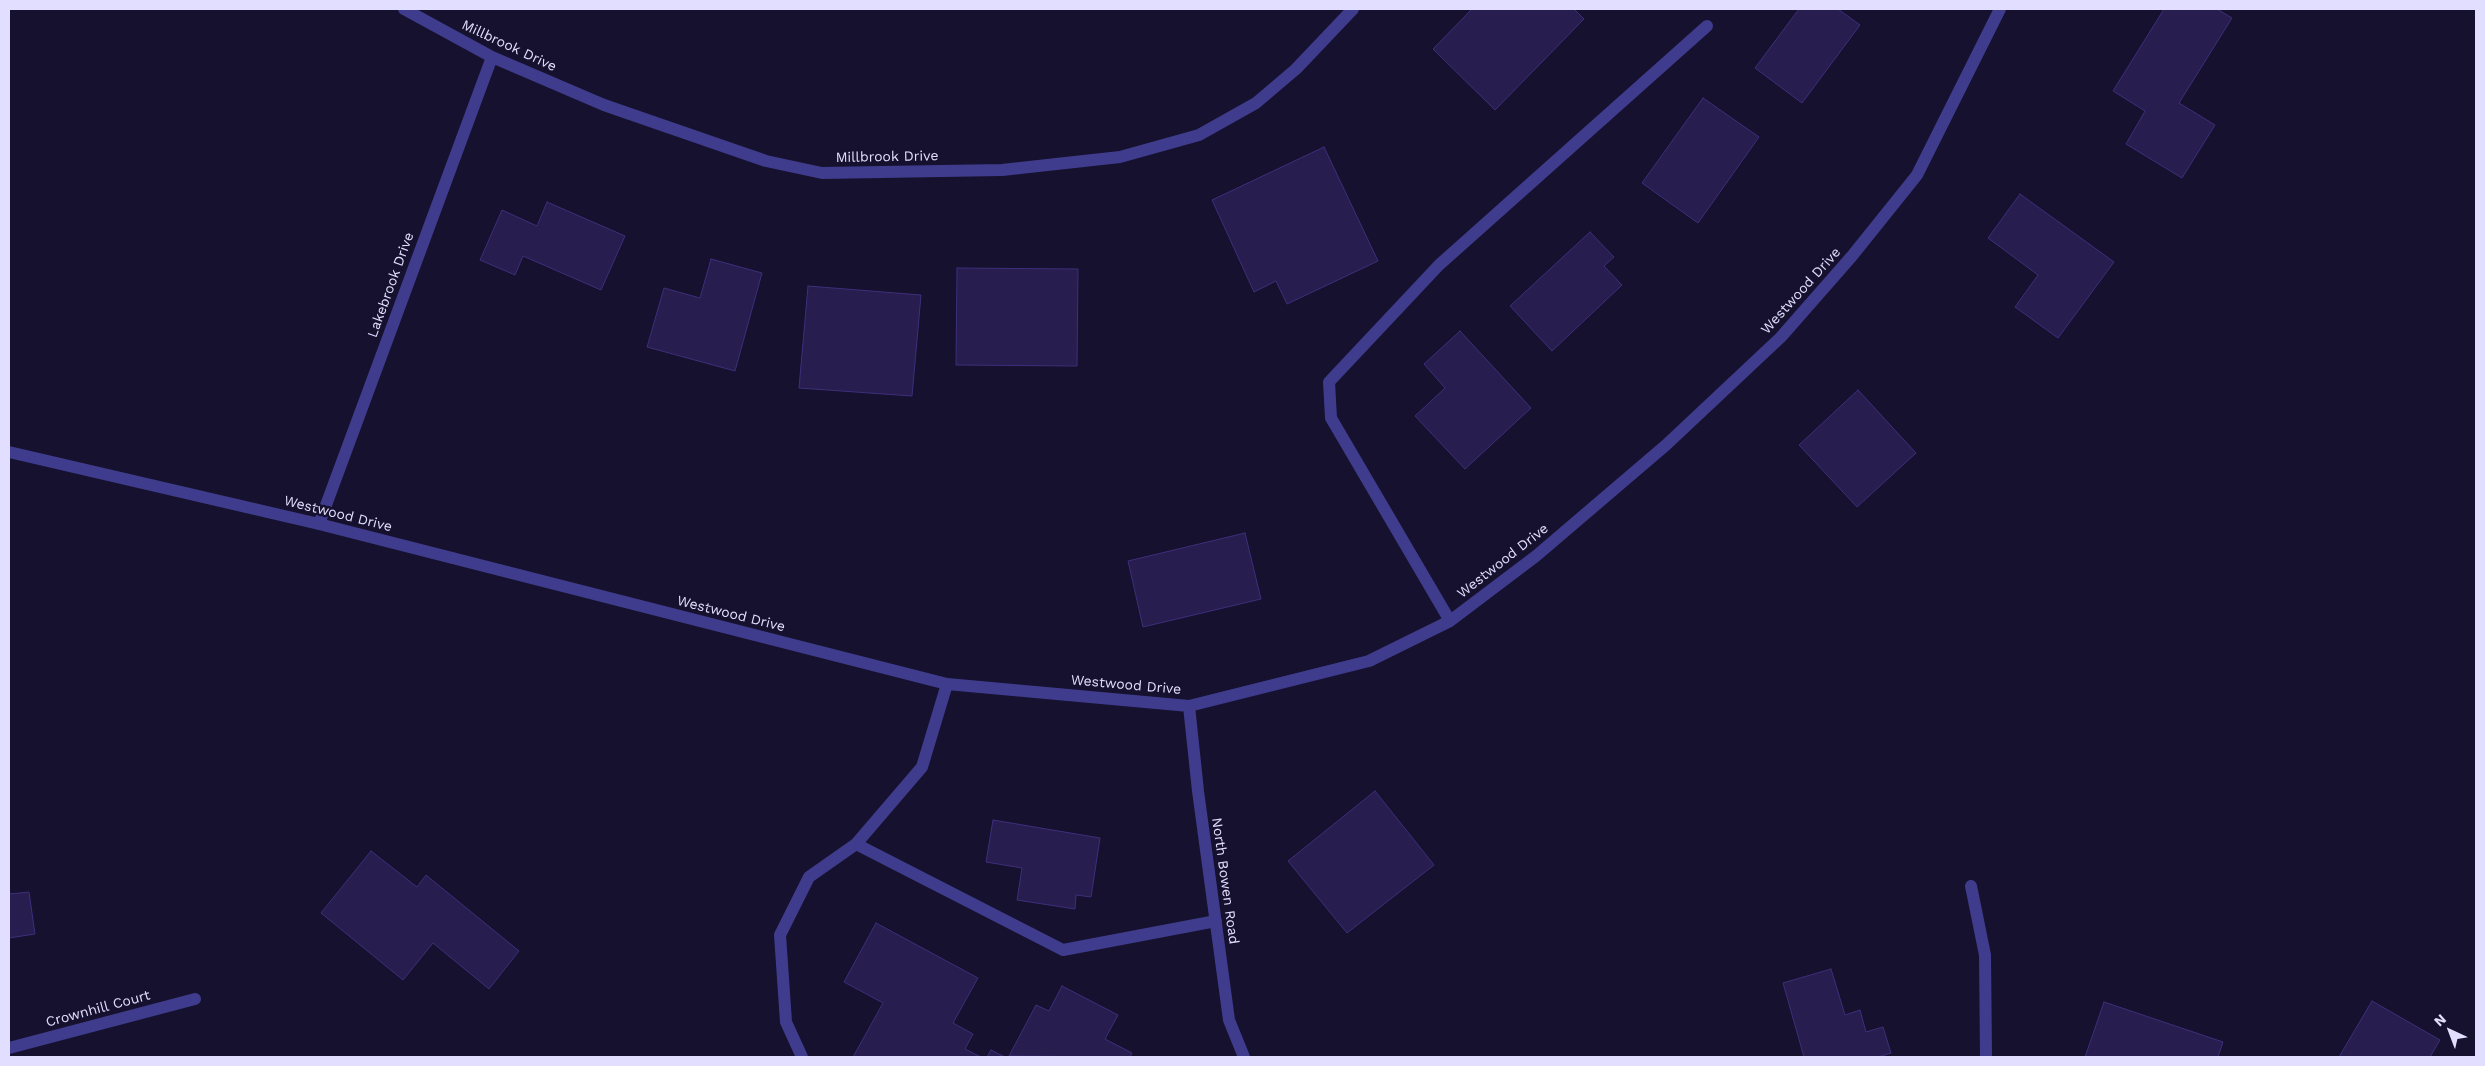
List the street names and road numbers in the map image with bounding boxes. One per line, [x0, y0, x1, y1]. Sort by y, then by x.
street label: Millbrook Drive [459, 17, 559, 75]
street label: Millbrook Drive [835, 148, 939, 166]
street label: Lakebrook Drive [364, 230, 418, 340]
street label: Westwood Drive [1758, 244, 1844, 338]
street label: Westwood Drive [282, 492, 394, 536]
street label: Westwood Drive [1454, 520, 1552, 602]
street label: Westwood Drive [675, 592, 787, 636]
street label: Westwood Drive [1070, 672, 1182, 698]
street label: North Bowen Road [1208, 817, 1242, 945]
street label: Crownhill Court [44, 987, 152, 1031]

